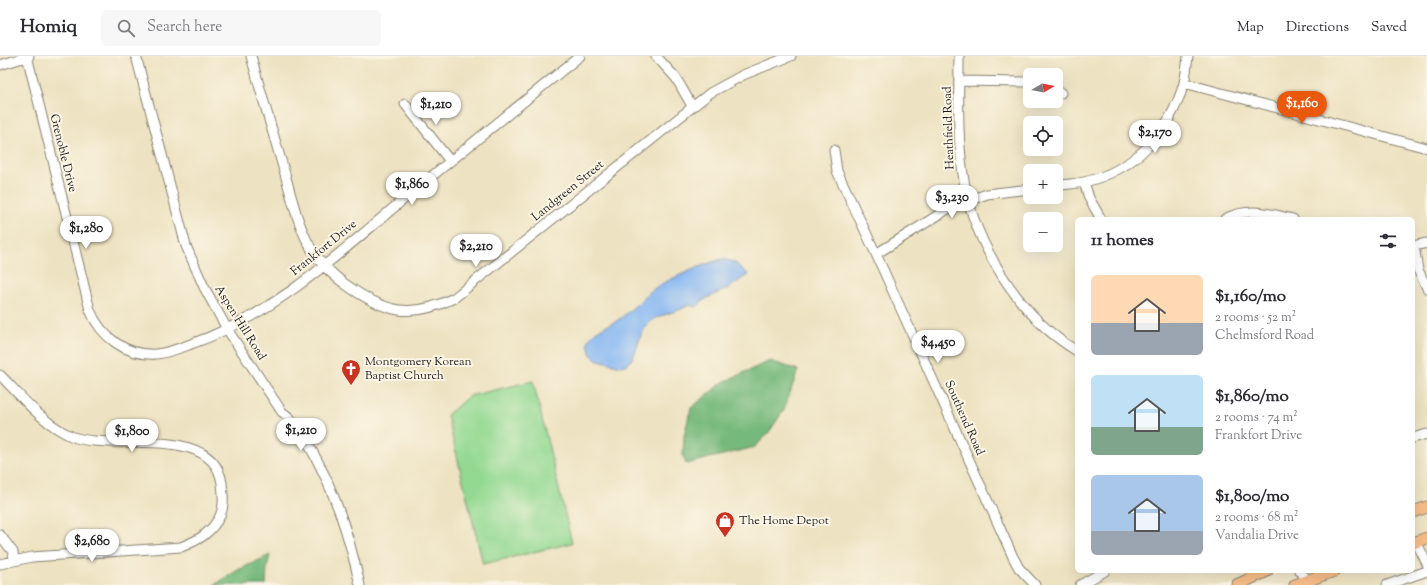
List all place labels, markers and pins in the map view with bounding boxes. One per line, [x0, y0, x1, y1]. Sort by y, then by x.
pin: $1,160 [1269, 91, 1335, 125]
pin: $1,210 [403, 92, 469, 126]
pin: $2,170 [1122, 120, 1188, 154]
pin: $1,860 [379, 172, 445, 206]
pin: $3,230 [919, 185, 985, 219]
pin: $1,280 [53, 216, 119, 250]
pin: $2,210 [443, 234, 509, 268]
pin: $4,450 [905, 330, 971, 364]
place label: Montgomery Korean Baptist Church [365, 353, 472, 385]
church icon: Montgomery Korean Baptist Church [340, 358, 362, 386]
pin: $1,210 [268, 418, 334, 452]
pin: $1,800 [99, 419, 165, 453]
shop icon: The Home Depot [714, 510, 736, 538]
place label: The Home Depot [739, 512, 829, 530]
pin: $2,680 [59, 529, 125, 563]

